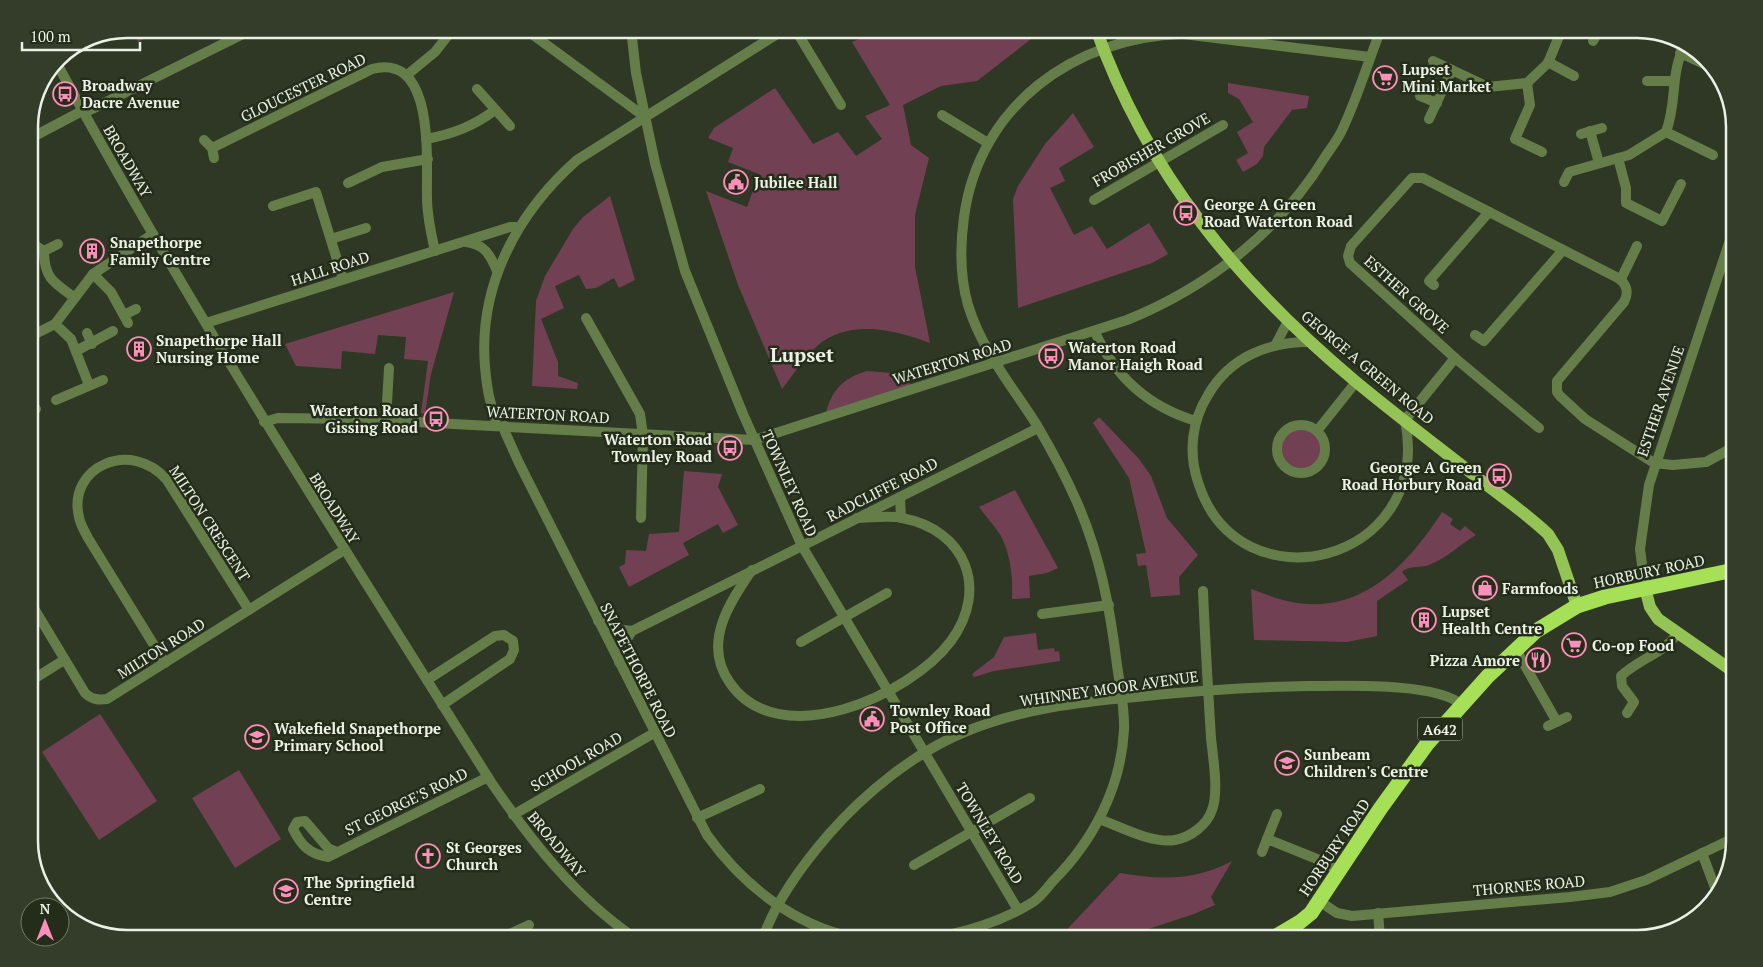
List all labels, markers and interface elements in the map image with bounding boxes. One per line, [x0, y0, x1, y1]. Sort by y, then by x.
scale bar [22, 20, 140, 52]
text: 100 m [30, 26, 71, 46]
street label: GLOUCESTER ROAD [237, 48, 369, 126]
place label: Lupset Mini Market [1402, 59, 1491, 96]
supermarket icon: Lupset Mini Market [1372, 65, 1398, 91]
place label: Broadway Dacre Avenue [82, 75, 180, 112]
bus stop icon: Broadway Dacre Avenue [52, 81, 78, 107]
street label: FROBISHER GROVE [1089, 107, 1213, 191]
street label: BROADWAY [99, 121, 157, 201]
public building icon: Jubilee Hall [723, 169, 749, 195]
place label: Jubilee Hall [754, 172, 838, 192]
place label: George A Green Road Waterton Road [1204, 194, 1353, 231]
bus stop icon: George A Green Road Waterton Road [1173, 200, 1199, 226]
place label: Snapethorpe Family Centre [110, 232, 210, 269]
building icon: Snapethorpe Family Centre [79, 238, 105, 264]
street label: HALL ROAD [288, 246, 372, 290]
street label: ESTHER GROVE [1360, 251, 1454, 337]
street label: GEORGE A GREEN ROAD [1297, 306, 1439, 428]
place label: Snapethorpe Hall Nursing Home [156, 330, 282, 367]
street label: WATERTON ROAD [890, 333, 1014, 389]
building icon: Snapethorpe Hall Nursing Home [126, 336, 152, 362]
place label: Waterton Road Manor Haigh Road [1068, 337, 1203, 374]
district label: Lupset [770, 341, 834, 368]
bus stop icon: Waterton Road Manor Haigh Road [1038, 343, 1064, 369]
street label: ESTHER AVENUE [1632, 343, 1688, 459]
place label: Waterton Road Gissing Road [310, 400, 418, 437]
street label: WATERTON ROAD [486, 401, 610, 427]
bus stop icon: Waterton Road Gissing Road [423, 406, 449, 432]
street label: TOWNLEY ROAD [757, 426, 823, 540]
place label: Waterton Road Townley Road [604, 429, 712, 466]
bus stop icon: Waterton Road Townley Road [717, 435, 743, 461]
street label: RADCLIFFE ROAD [823, 452, 941, 526]
place label: George A Green Road Horbury Road [1342, 457, 1482, 494]
street label: MILTON CRESCENT [165, 461, 255, 585]
bus stop icon: George A Green Road Horbury Road [1486, 463, 1512, 489]
street label: BROADWAY [305, 469, 365, 548]
street label: HORBURY ROAD [1592, 549, 1706, 593]
shop icon: Farmfoods [1472, 575, 1498, 601]
place label: Farmfoods [1502, 578, 1578, 598]
street label: SNAPETHORPE ROAD [596, 599, 682, 741]
place label: Lupset Health Centre [1442, 601, 1542, 638]
building icon: Lupset Health Centre [1411, 607, 1437, 633]
street label: MILTON ROAD [113, 613, 209, 683]
supermarket icon: Co-op Food [1561, 632, 1587, 658]
place label: Co-op Food [1592, 635, 1674, 655]
restaurant icon: Pizza Amore [1525, 647, 1551, 673]
place label: Pizza Amore [1430, 650, 1520, 670]
street label: WHINNEY MOOR AVENUE [1019, 666, 1199, 710]
place label: Townley Road Post Office [890, 700, 990, 737]
public building icon: Townley Road Post Office [859, 706, 885, 732]
place label: Wakefield Snapethorpe Primary School [274, 718, 441, 755]
road number: A642 [1418, 718, 1462, 741]
school or university icon: Wakefield Snapethorpe Primary School [244, 724, 270, 750]
street label: SCHOOL ROAD [526, 727, 626, 795]
place label: Sunbeam Children's Centre [1304, 744, 1428, 781]
school or university icon: Sunbeam Children's Centre [1274, 750, 1300, 776]
street label: ST GEORGE'S ROAD [341, 763, 471, 839]
street label: TOWNLEY ROAD [952, 779, 1028, 887]
street label: HORBURY ROAD [1294, 795, 1374, 899]
street label: BROADWAY [524, 807, 591, 881]
place label: St Georges Church [446, 837, 522, 874]
church icon: St Georges Church [415, 843, 441, 869]
street label: THORNES ROAD [1472, 870, 1586, 900]
place label: The Springfield Centre [304, 872, 415, 909]
school or university icon: The Springfield Centre [273, 878, 299, 904]
north arrow [20, 897, 70, 947]
text: N [40, 899, 51, 918]

